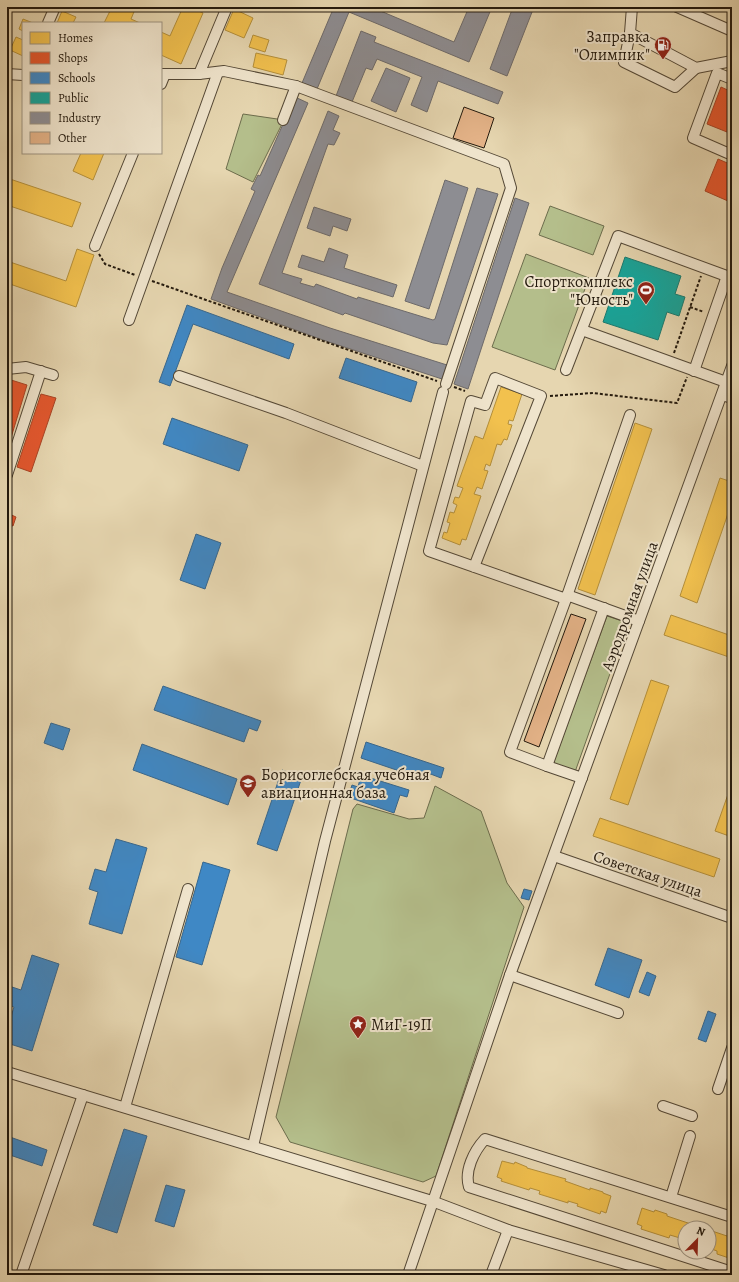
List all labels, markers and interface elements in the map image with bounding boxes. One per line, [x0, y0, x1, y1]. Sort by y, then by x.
legend [22, 22, 162, 154]
place label: Заправка "Олимпик" [574, 26, 651, 66]
text: Homes [58, 30, 93, 46]
fuel station icon: Заправка "Олимпик" [653, 35, 673, 60]
text: Shops [58, 50, 88, 66]
text: Schools [58, 70, 95, 86]
text: Public [58, 90, 89, 106]
text: Industry [58, 110, 101, 126]
text: Other [58, 130, 87, 146]
place label: Спорткомплекс "Юность" [525, 271, 633, 311]
sports icon: Спорткомплекс "Юность" [636, 280, 656, 305]
street label: Аэродромная улица [596, 538, 664, 675]
place label: Борисоглебская учебная авиационная база [261, 764, 430, 804]
school or university icon: Борисоглебская учебная авиационная база [238, 773, 258, 798]
street label: Советская улица [590, 845, 706, 903]
place icon: МиГ-19П [348, 1014, 368, 1039]
place label: МиГ-19П [371, 1014, 432, 1036]
north arrow [677, 1220, 717, 1260]
text: N [694, 1223, 707, 1240]

